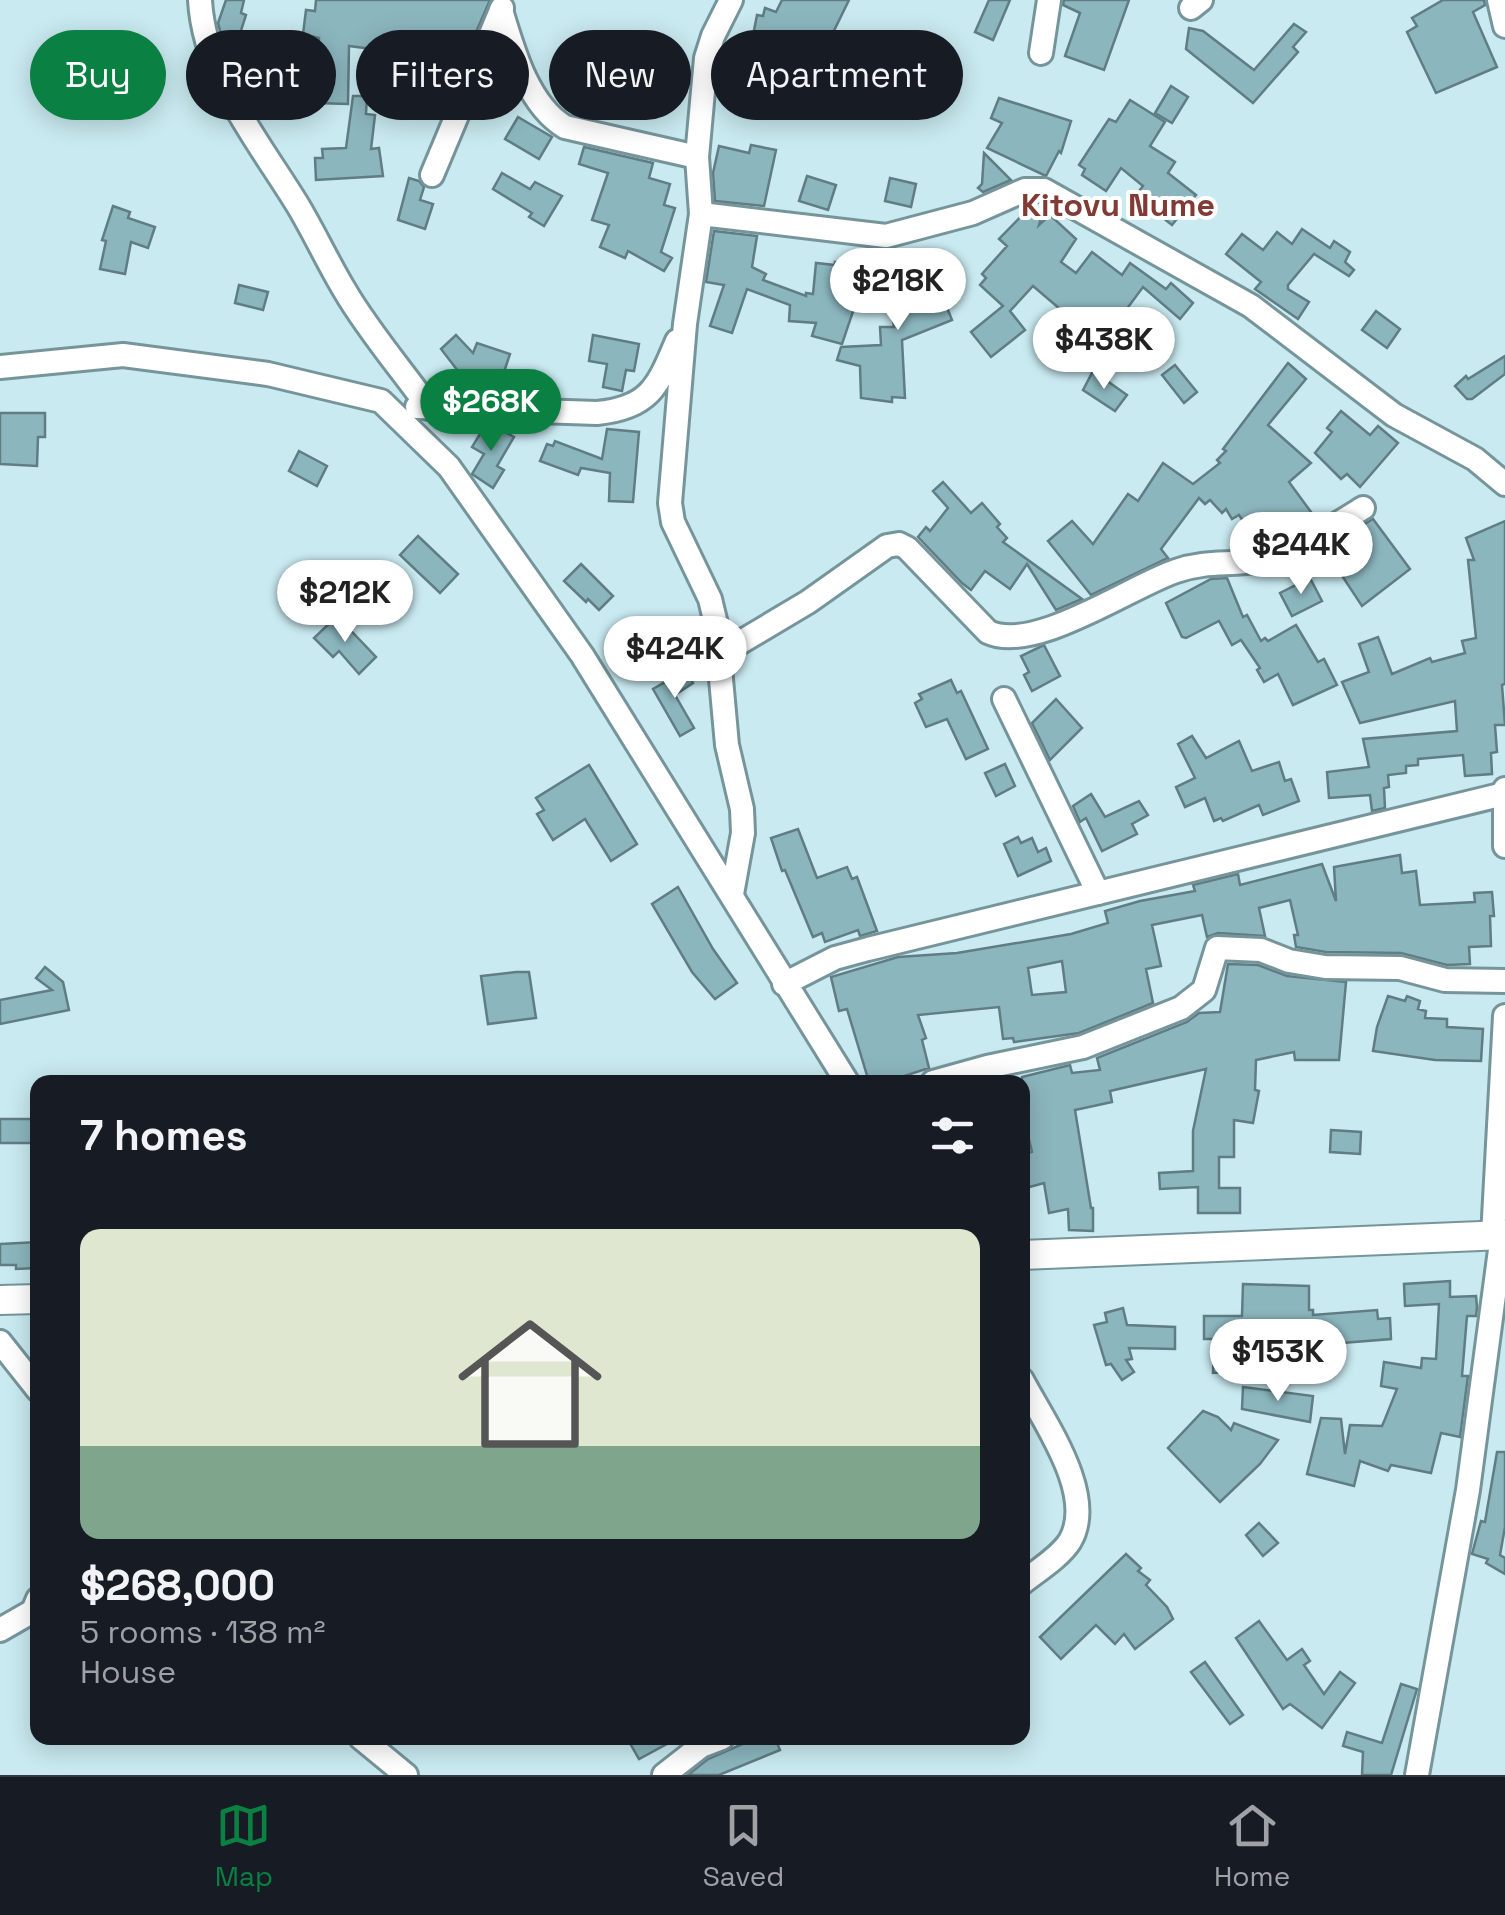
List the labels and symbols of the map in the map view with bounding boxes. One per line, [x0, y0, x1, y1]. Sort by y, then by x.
district label: Kitovu Nume [1021, 185, 1215, 225]
pin: $218K [828, 248, 968, 333]
pin: $438K [1034, 307, 1174, 392]
pin: $268K [421, 369, 561, 454]
pin: $244K [1231, 512, 1371, 597]
pin: $212K [275, 560, 415, 645]
pin: $424K [605, 616, 745, 701]
pin: $153K [1208, 1319, 1348, 1404]

